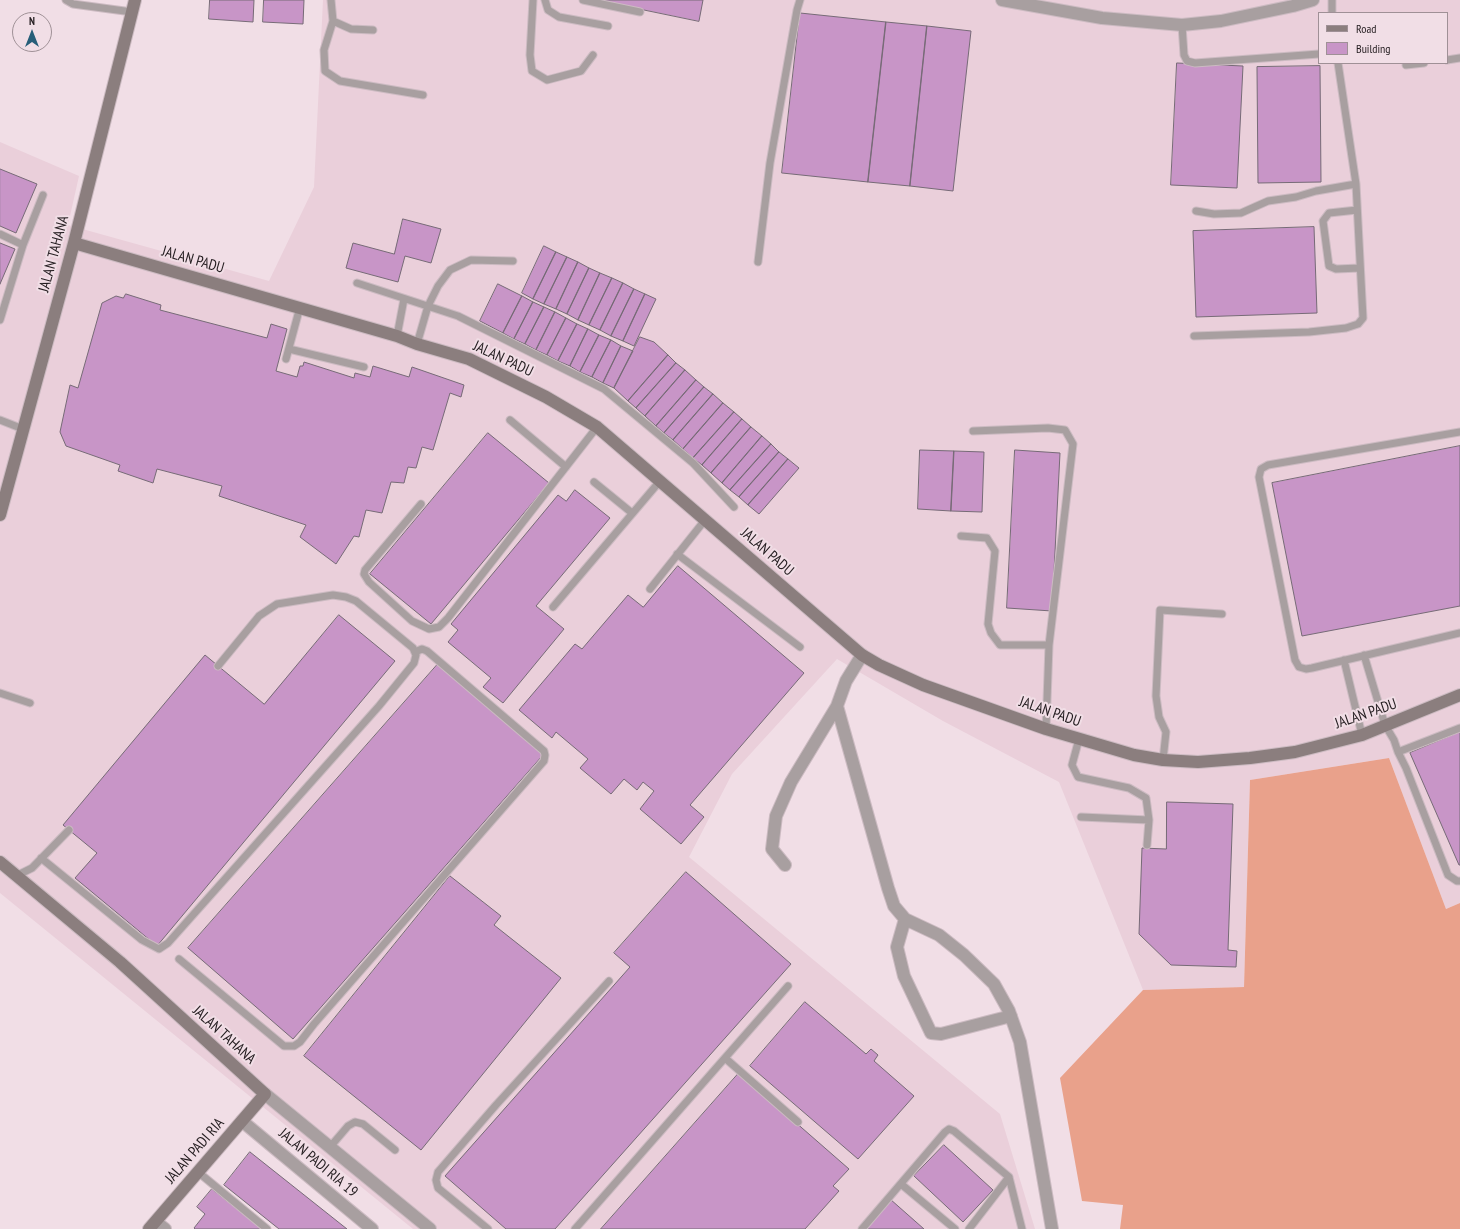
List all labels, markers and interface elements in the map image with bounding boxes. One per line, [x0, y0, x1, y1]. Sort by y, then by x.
north arrow [12, 12, 52, 52]
legend [1318, 12, 1448, 64]
text: N [29, 14, 35, 28]
text: Road [1356, 21, 1376, 36]
text: Building [1356, 41, 1391, 56]
street label: JALAN TAHANA [35, 214, 73, 294]
street label: JALAN PADU [160, 243, 226, 277]
street label: JALAN PADU [470, 337, 536, 381]
street label: JALAN PADU [737, 524, 797, 580]
street label: JALAN PADU [1017, 693, 1083, 731]
street label: JALAN PADU [1333, 695, 1399, 733]
street label: JALAN TAHANA [189, 1002, 259, 1068]
street label: JALAN PADI RIA [162, 1115, 228, 1187]
street label: JALAN PADI RIA 19 [275, 1125, 361, 1201]

